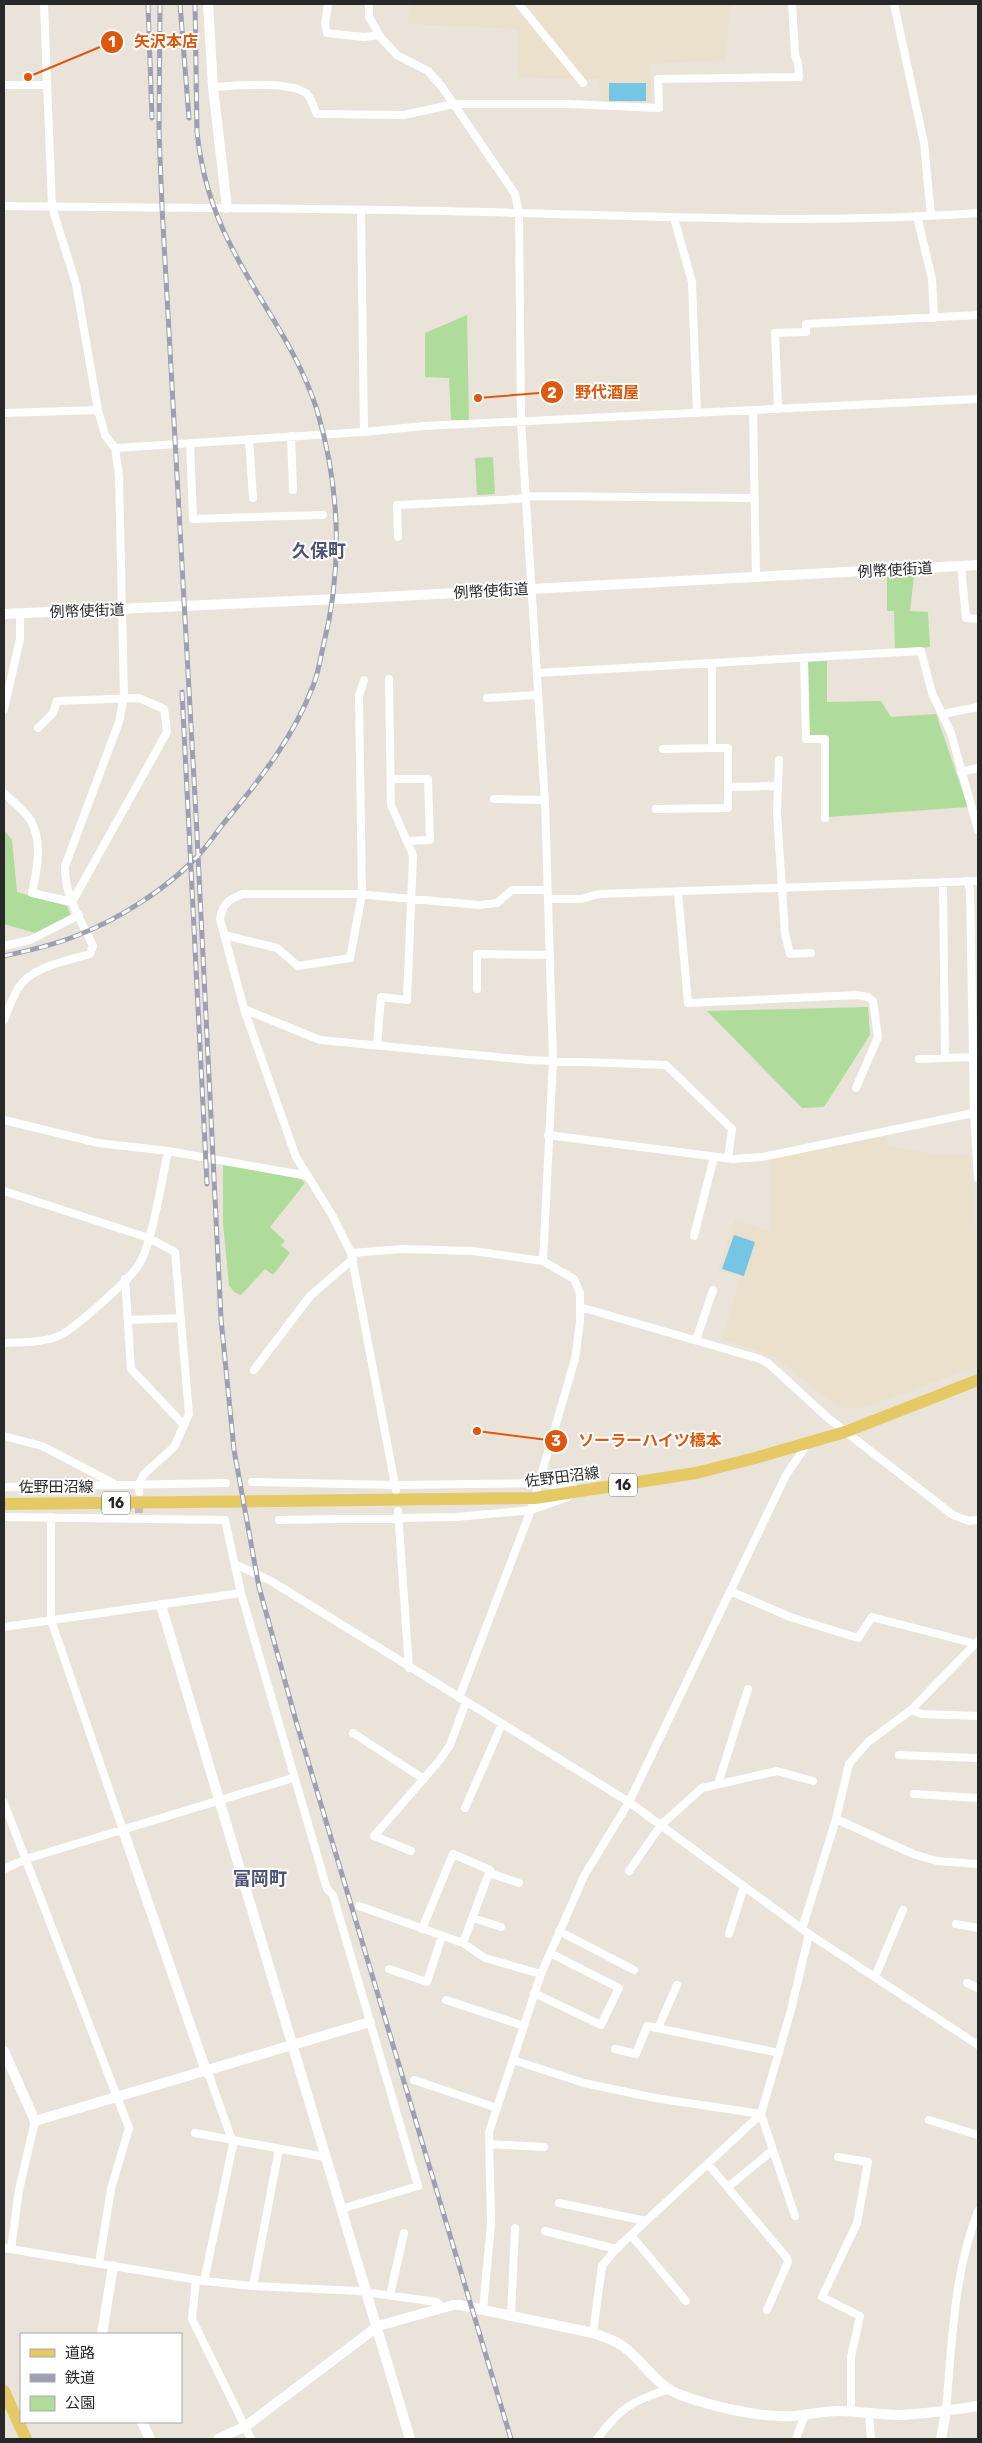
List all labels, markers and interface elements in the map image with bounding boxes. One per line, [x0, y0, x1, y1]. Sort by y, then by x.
callout: 矢沢本店 [99, 26, 208, 57]
text: 矢沢本店 [134, 32, 198, 51]
text: 1 [108, 33, 116, 51]
callout: 野代酒屋 [540, 377, 649, 408]
text: 野代酒屋 [575, 383, 639, 402]
text: 2 [547, 384, 557, 402]
district label: 久保町 [292, 540, 346, 562]
street label: 例幣使街道 [857, 559, 933, 581]
street label: 例幣使街道 [453, 580, 529, 602]
street label: 例幣使街道 [49, 601, 125, 621]
callout: ソーラーハイツ橋本 [543, 1425, 732, 1456]
text: ソーラーハイツ橋本 [578, 1431, 722, 1450]
text: 3 [551, 1432, 561, 1450]
street label: 佐野田沼線 [524, 1463, 600, 1491]
road number: 16 [609, 1474, 637, 1496]
street label: 佐野田沼線 [18, 1478, 94, 1496]
road number: 16 [102, 1492, 130, 1515]
district label: 富岡町 [233, 1868, 287, 1890]
legend [20, 2333, 182, 2423]
text: 道路 [65, 2344, 95, 2362]
text: 鉄道 [65, 2369, 95, 2387]
text: 公園 [65, 2394, 95, 2412]

